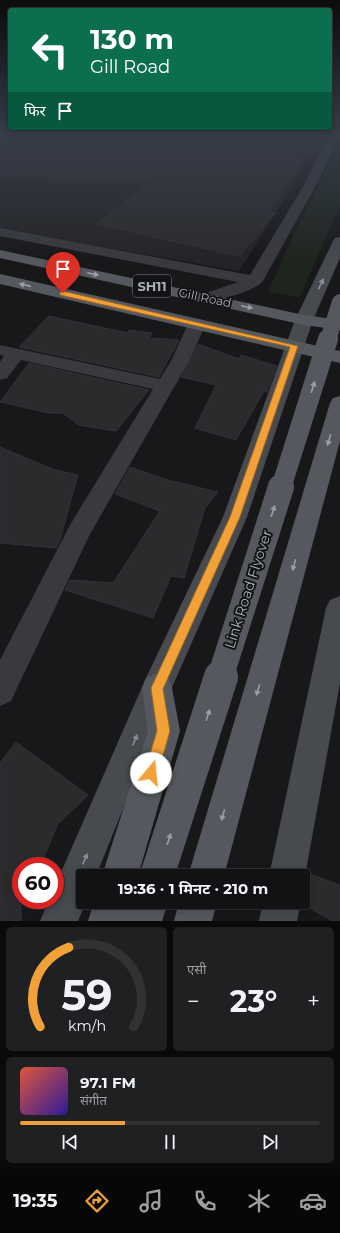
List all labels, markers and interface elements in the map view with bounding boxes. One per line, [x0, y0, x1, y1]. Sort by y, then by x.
text: 130 m [90, 22, 174, 56]
icon: left [24, 24, 76, 76]
text: Gill Road [90, 56, 170, 78]
icon: arrive [54, 100, 76, 122]
text: फिर [24, 101, 46, 120]
pin [46, 252, 80, 293]
icon: arrive [52, 258, 74, 280]
one-way arrow [87, 271, 99, 277]
road number: SH11 [133, 275, 171, 297]
one-way arrow [318, 279, 324, 290]
one-way arrow [18, 281, 31, 287]
street label: Gill Road [177, 285, 233, 310]
one-way arrow [241, 305, 253, 311]
one-way arrow [310, 381, 316, 393]
one-way arrow [326, 435, 332, 447]
one-way arrow [270, 505, 276, 517]
street label: Link Road Flyover [220, 527, 276, 651]
one-way arrow [291, 560, 297, 572]
one-way arrow [255, 685, 261, 697]
one-way arrow [205, 709, 211, 721]
one-way arrow [133, 733, 139, 745]
position arrow [130, 752, 172, 794]
one-way arrow [220, 810, 226, 822]
one-way arrow [166, 833, 172, 845]
one-way arrow [82, 853, 88, 865]
speed limit sign: 60 [12, 857, 64, 909]
text: 19:36 · 1 मिनट · 210 m [118, 879, 268, 898]
text: एसी [187, 961, 206, 977]
text: 59 [61, 970, 112, 1020]
text: 23° [230, 983, 277, 1020]
text: − [187, 988, 200, 1015]
text: + [307, 988, 320, 1015]
text: km/h [67, 1017, 106, 1035]
text: 97.1 FM [80, 1073, 136, 1092]
text: संगीत [80, 1092, 107, 1108]
icon: previous [59, 1131, 81, 1153]
icon: pause [159, 1131, 181, 1153]
icon: next [259, 1131, 281, 1153]
icon: directions [83, 1187, 111, 1215]
icon: music [137, 1187, 165, 1215]
icon: phone [191, 1187, 219, 1215]
icon: climate [245, 1187, 273, 1215]
icon: car [299, 1187, 327, 1215]
text: 19:35 [13, 1190, 57, 1212]

